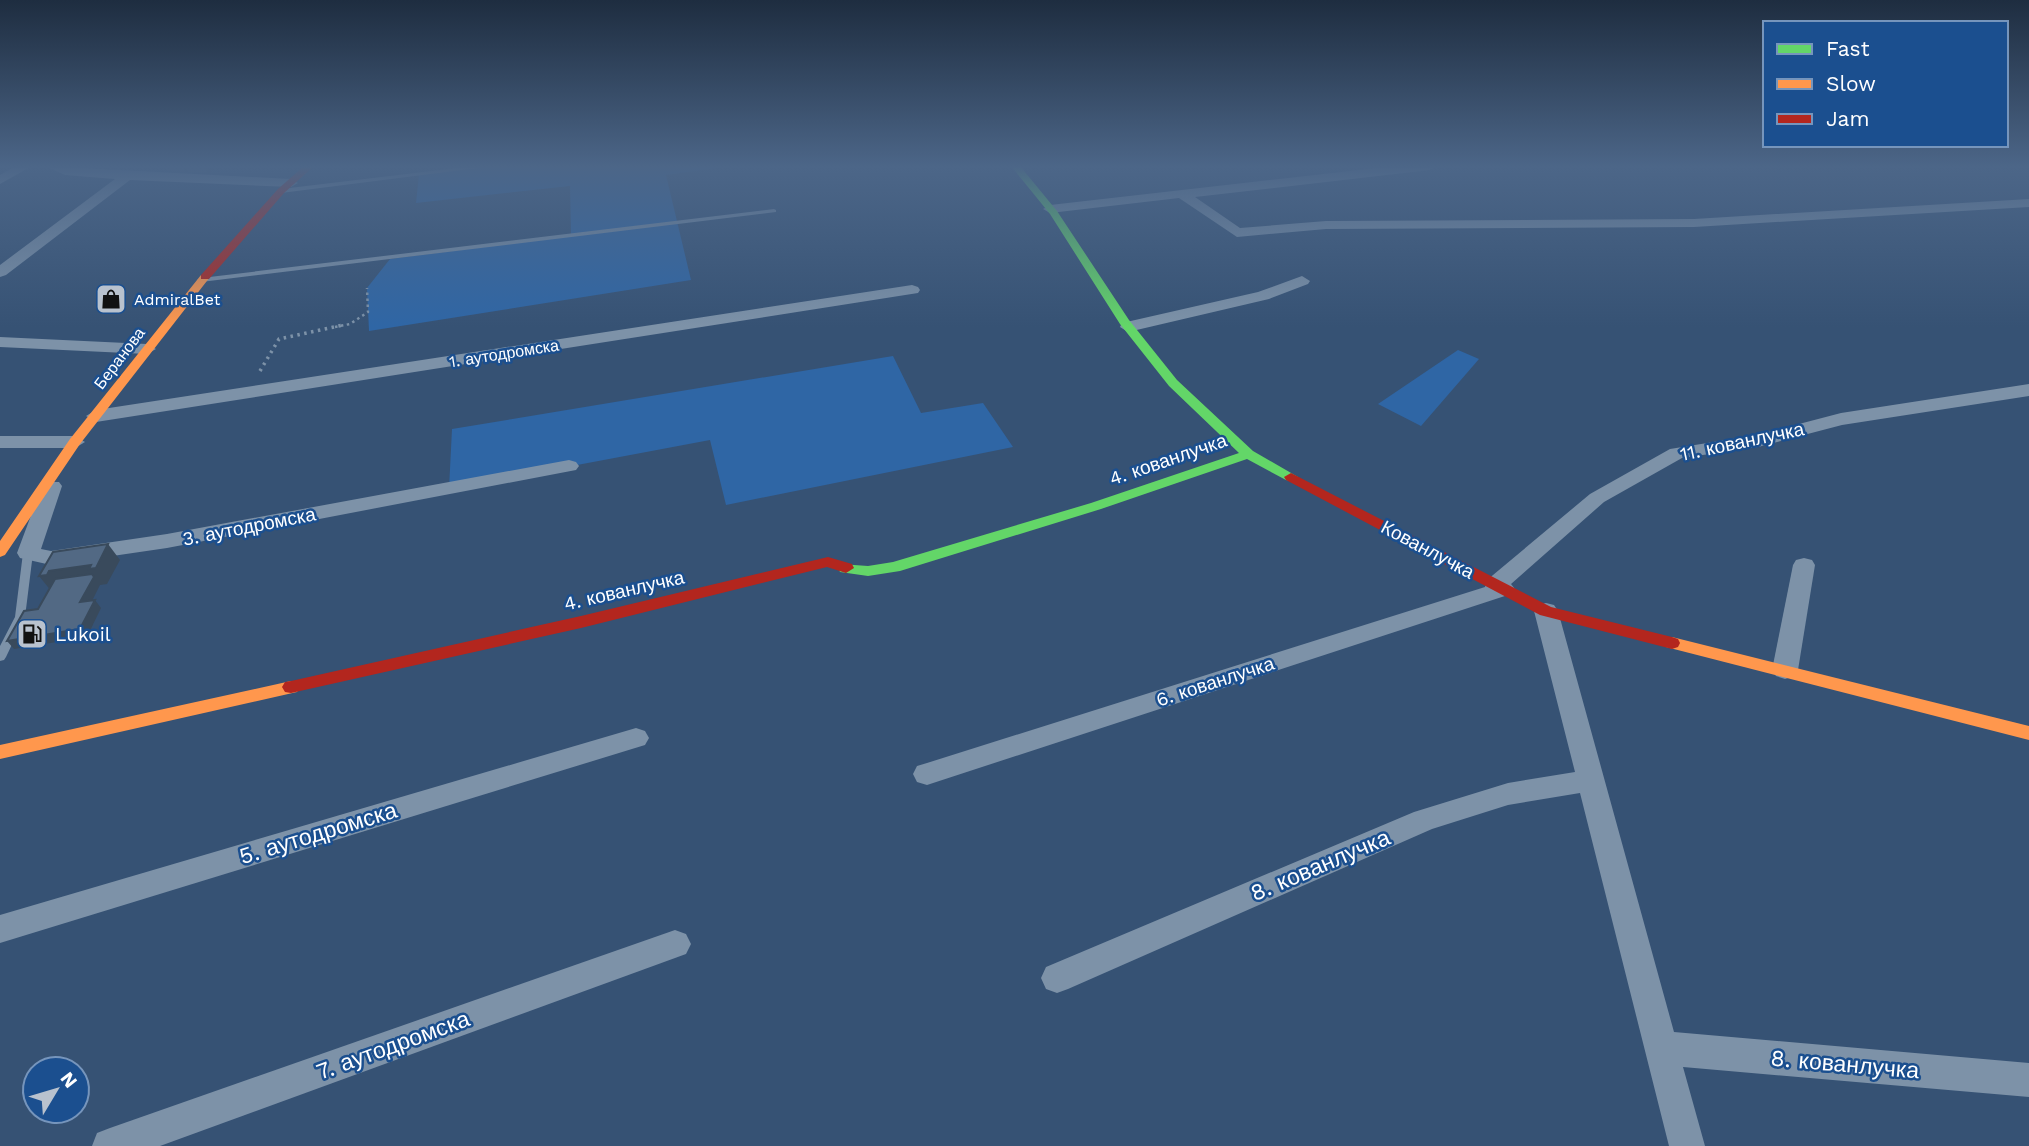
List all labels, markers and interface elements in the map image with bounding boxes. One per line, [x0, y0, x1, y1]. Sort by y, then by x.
legend [1763, 21, 2008, 147]
text: Fast [1826, 36, 1870, 61]
text: Slow [1826, 71, 1876, 96]
text: Jam [1826, 106, 1869, 131]
shop icon: AdmiralBet [94, 282, 128, 316]
place label: AdmiralBet [134, 290, 221, 309]
street label: Беранова [90, 324, 149, 393]
street label: 1. аутодромска [448, 335, 560, 372]
street label: 11. кованлучка [1678, 417, 1807, 466]
street label: 4. кованлучка [1106, 428, 1230, 490]
street label: 3. аутодромска [181, 502, 318, 551]
street label: Кованлучка [1377, 515, 1479, 584]
street label: 4. кованлучка [562, 565, 687, 615]
fuel station icon: Lukoil [15, 617, 49, 651]
place label: Lukoil [55, 623, 111, 646]
street label: 6. кованлучка [1153, 651, 1278, 711]
street label: 5. аутодромска [236, 797, 401, 870]
street label: 8. кованлучка [1246, 824, 1394, 907]
street label: 7. аутодромска [313, 1005, 474, 1086]
street label: 8. кованлучка [1770, 1045, 1921, 1084]
north arrow [21, 1055, 91, 1125]
text: N [56, 1067, 82, 1092]

